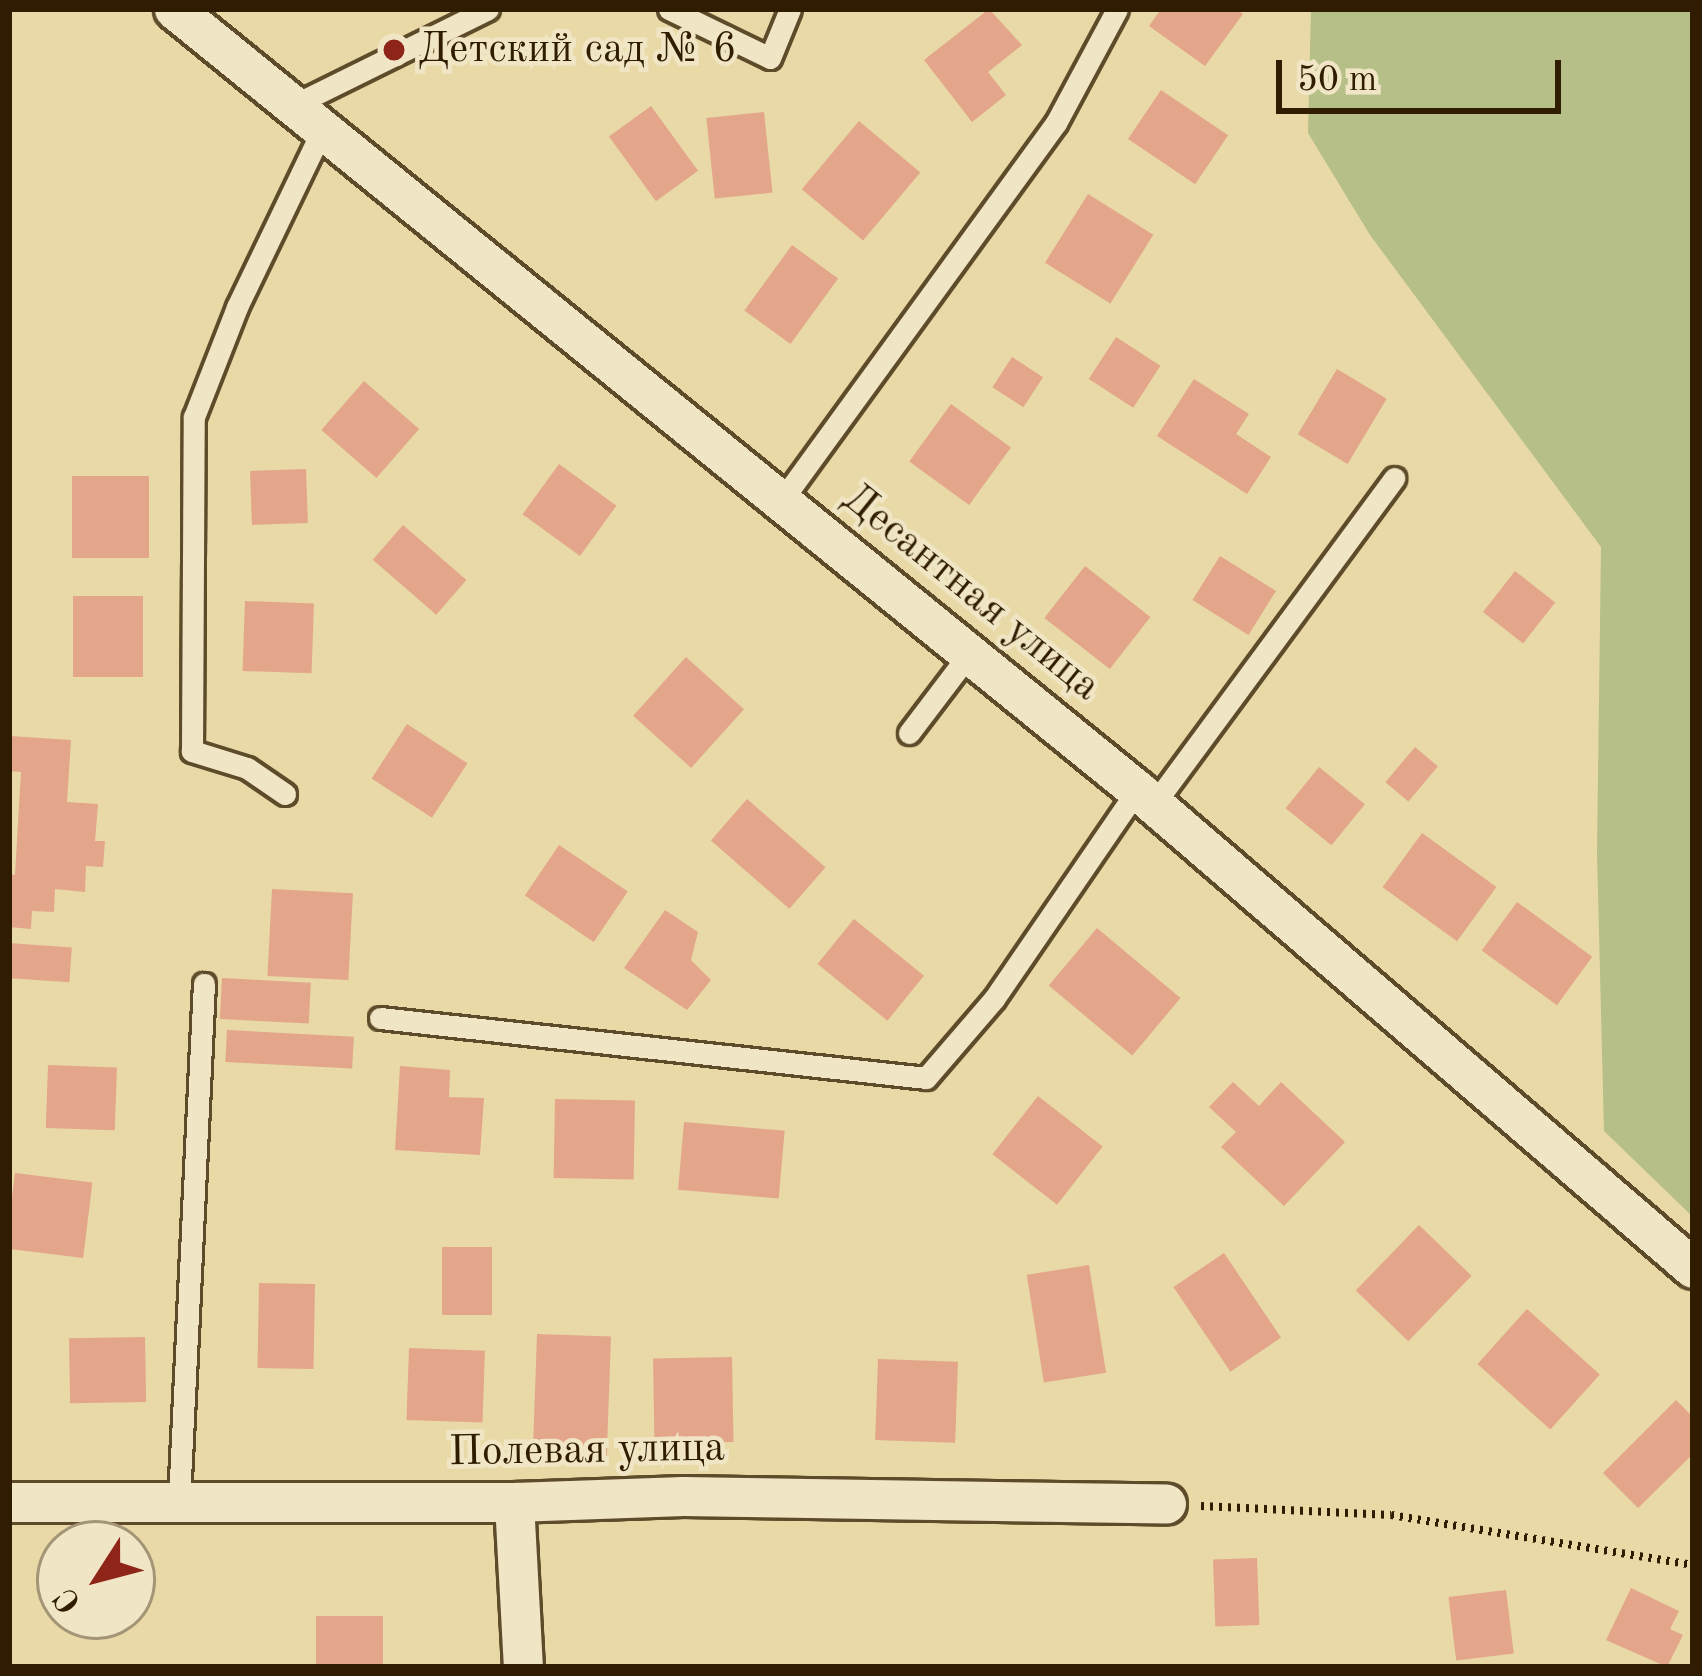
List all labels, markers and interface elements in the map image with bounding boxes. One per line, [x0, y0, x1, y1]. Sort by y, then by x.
place label: Детский сад № 6 [418, 25, 737, 75]
scale bar [1282, 36, 1567, 110]
marker: Детский сад № 6 [381, 37, 407, 63]
text: 50 m [1297, 63, 1377, 99]
street label: Десантная улица [832, 474, 1110, 712]
street label: Полевая улица [448, 1423, 726, 1479]
north arrow [36, 1520, 156, 1640]
text: С [49, 1581, 89, 1618]

